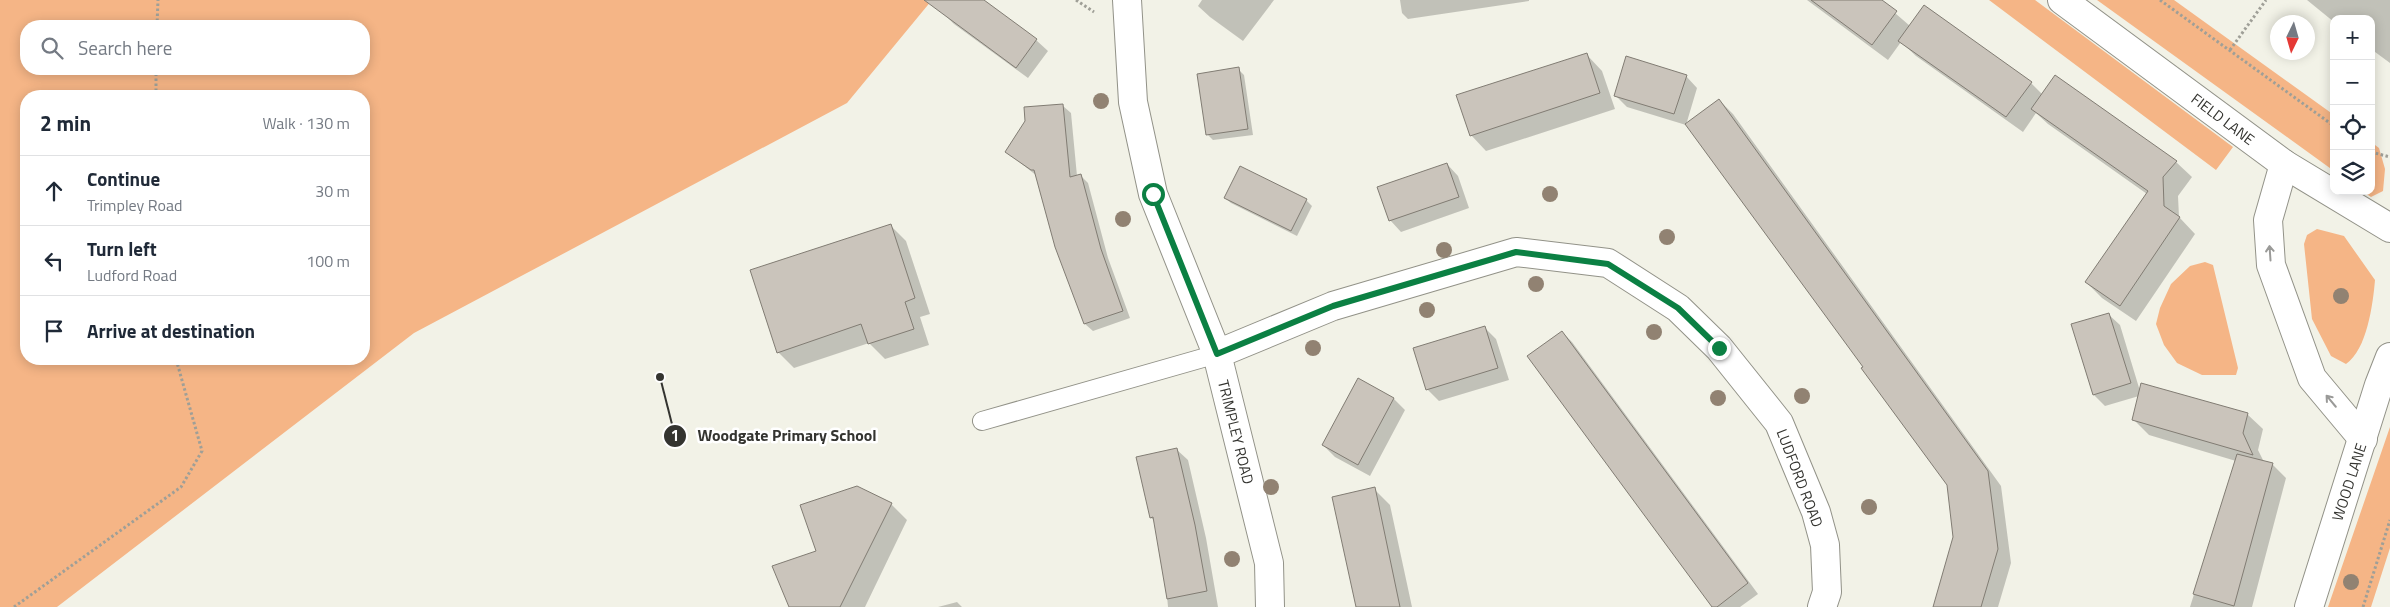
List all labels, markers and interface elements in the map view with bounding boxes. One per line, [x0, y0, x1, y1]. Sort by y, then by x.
north arrow [2270, 15, 2315, 60]
map controls [2330, 15, 2375, 195]
button: + [2330, 15, 2375, 60]
search box [20, 20, 370, 75]
text: Search here [78, 33, 172, 62]
icon: search [38, 34, 66, 62]
button: − [2330, 60, 2375, 105]
street label: FIELD LANE [2186, 87, 2260, 151]
button: locate [2330, 105, 2375, 150]
text: 2 min [40, 107, 91, 139]
text: Walk · 130 m [262, 111, 350, 135]
button: layers [2330, 150, 2375, 195]
text: Continue [87, 164, 160, 193]
icon: ahead [40, 177, 68, 205]
text: 30 m [315, 179, 350, 203]
route start [1142, 183, 1165, 206]
text: Trimpley Road [87, 193, 182, 217]
text: Turn left [87, 234, 157, 263]
one-way arrow [2266, 245, 2275, 261]
icon: left [40, 247, 68, 275]
text: 100 m [306, 249, 350, 273]
text: Ludford Road [87, 263, 177, 287]
text: Arrive at destination [87, 316, 255, 345]
icon: arrive [40, 317, 68, 345]
route end [1708, 337, 1731, 360]
street label: TRIMPLEY ROAD [1212, 377, 1260, 487]
one-way arrow [2326, 395, 2337, 408]
callout: Woodgate Primary School [662, 420, 886, 451]
text: Woodgate Primary School [697, 423, 877, 447]
text: 1 [671, 424, 679, 447]
street label: LUDFORD ROAD [1771, 425, 1829, 531]
street label: WOOD LANE [2326, 440, 2372, 524]

